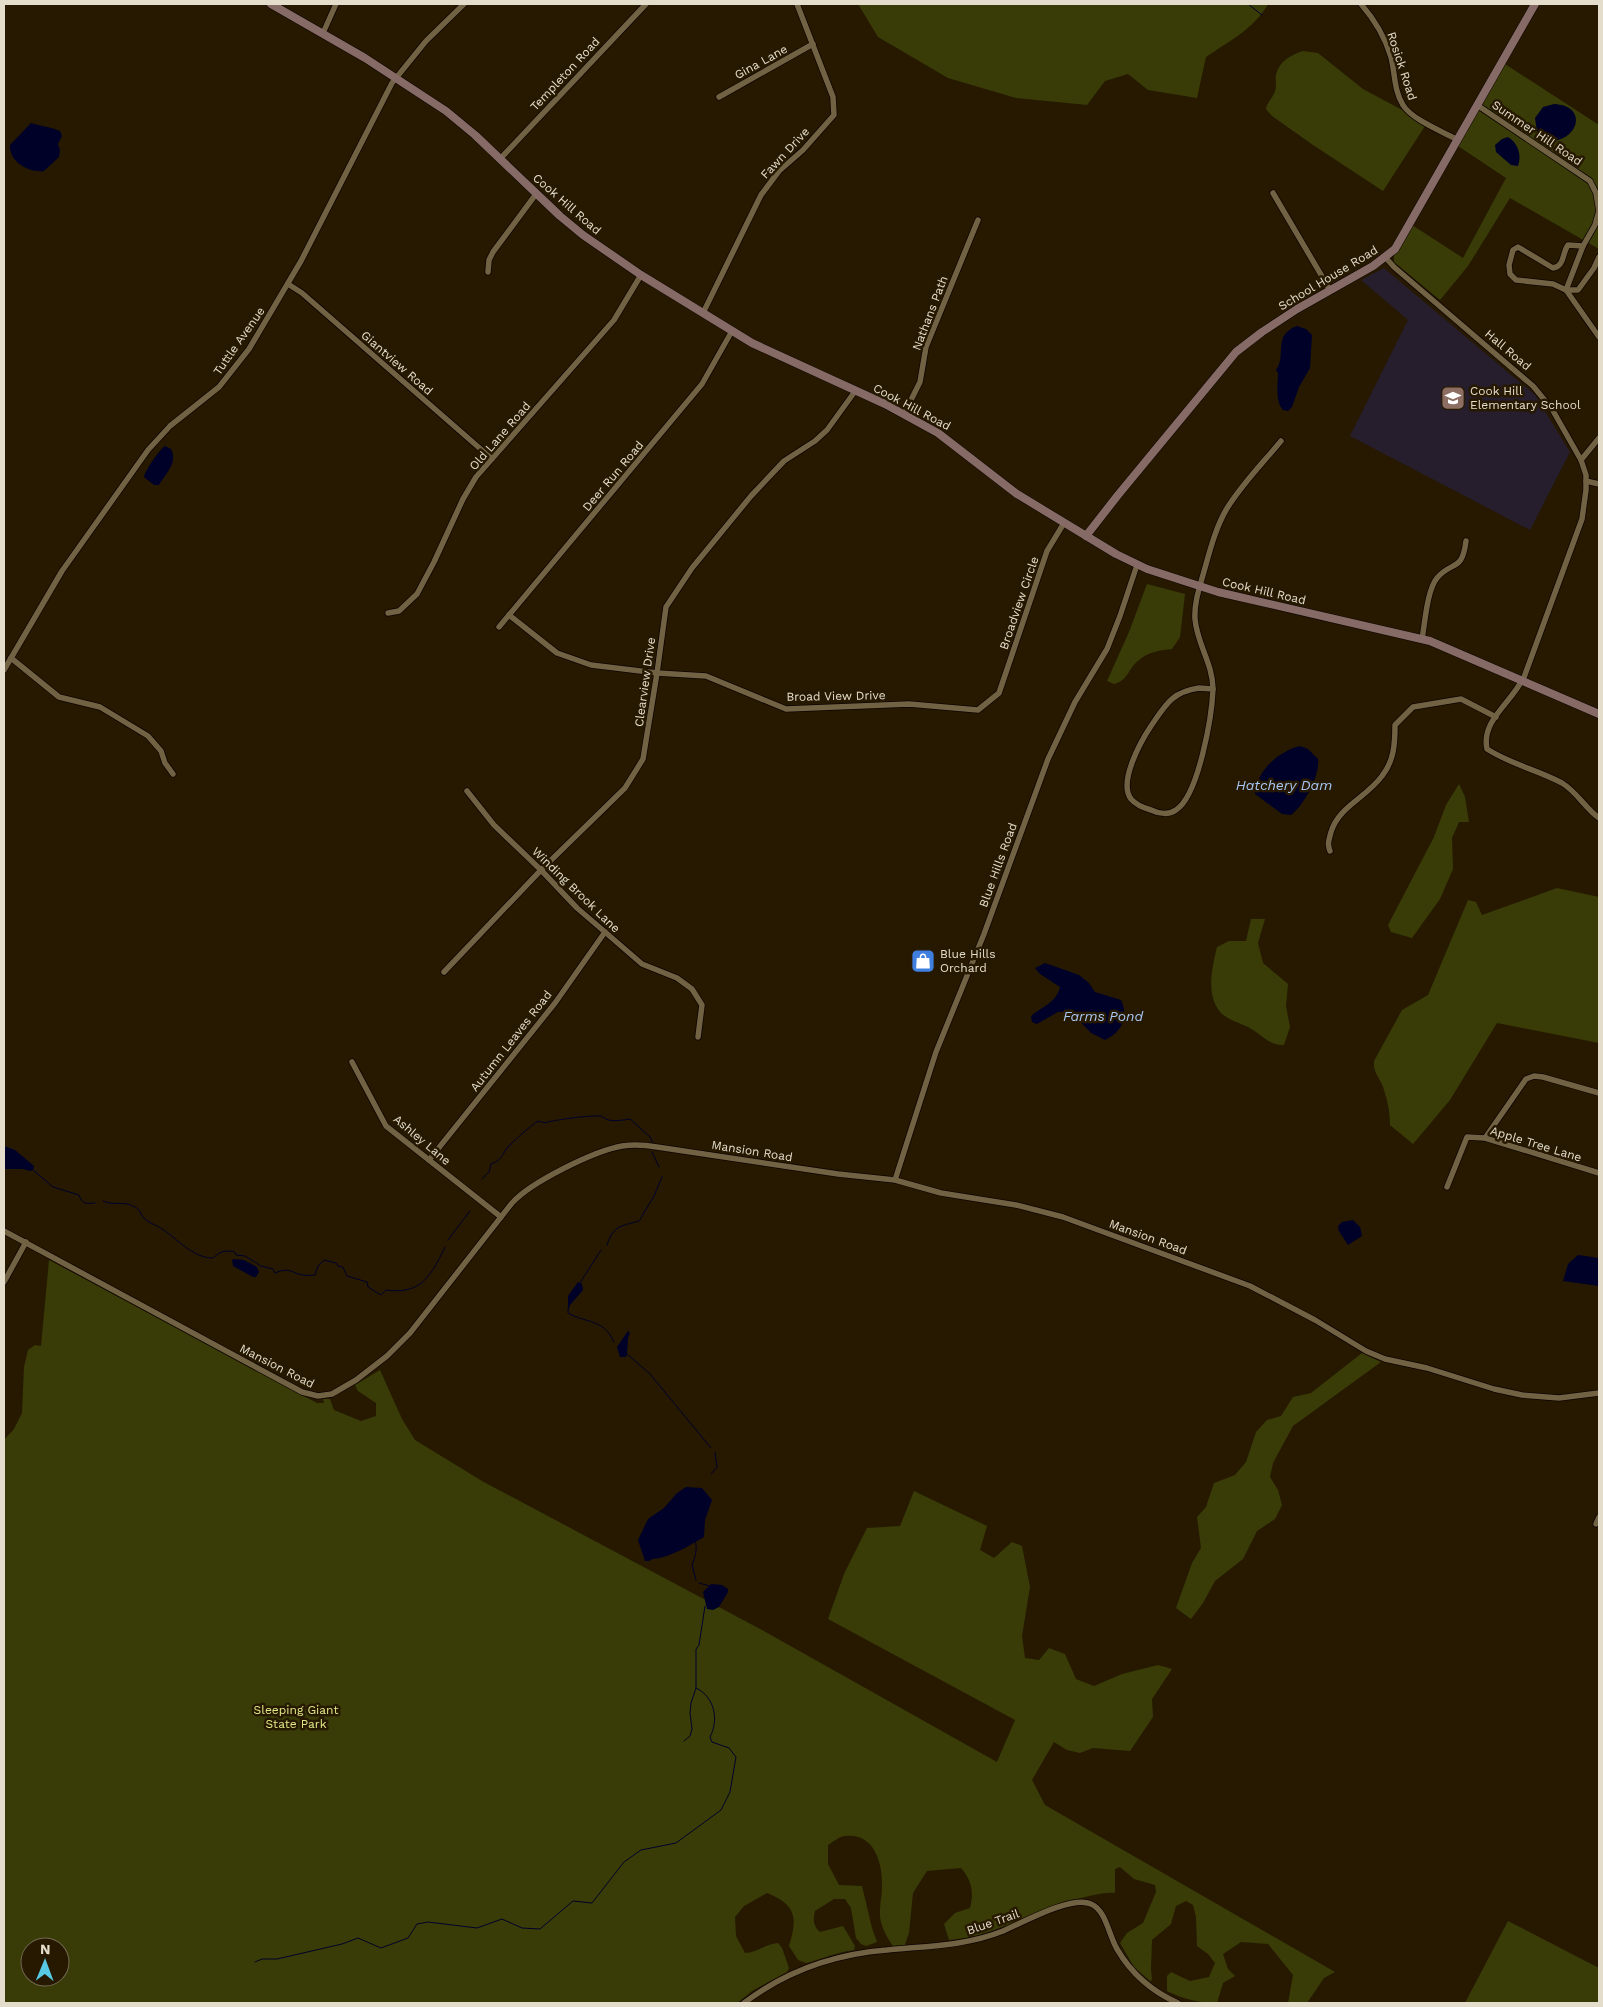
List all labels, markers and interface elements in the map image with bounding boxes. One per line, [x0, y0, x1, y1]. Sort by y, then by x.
street label: Rosick Road [1384, 30, 1420, 102]
street label: Templeton Road [527, 34, 603, 114]
street label: Gina Lane [732, 42, 790, 82]
street label: Summer Hill Road [1489, 98, 1585, 168]
street label: Fawn Drive [758, 124, 812, 181]
street label: Cook Hill Road [530, 171, 604, 237]
street label: School House Road [1276, 243, 1380, 313]
street label: Nathans Path [909, 274, 951, 352]
street label: Tuttle Avenue [210, 304, 268, 378]
street label: Hall Road [1482, 327, 1534, 373]
street label: Giantview Road [358, 328, 436, 398]
street label: Cook Hill Road [871, 381, 953, 433]
place label: Cook Hill Elementary School [1470, 384, 1581, 412]
school or university icon: Cook Hill Elementary School [1440, 385, 1466, 411]
street label: Old Lane Road [467, 399, 533, 473]
street label: Deer Run Road [580, 438, 646, 514]
street label: Broadview Circle [996, 555, 1042, 651]
street label: Cook Hill Road [1221, 575, 1307, 607]
street label: Clearview Drive [632, 636, 658, 728]
street label: Broad View Drive [786, 688, 886, 704]
water label: Hatchery Dam [1236, 777, 1332, 793]
street label: Blue Hills Road [976, 821, 1020, 909]
street label: Winding Brook Lane [529, 844, 623, 936]
place label: Blue Hills Orchard [940, 947, 996, 975]
shop icon: Blue Hills Orchard [910, 948, 936, 974]
street label: Autumn Leaves Road [467, 988, 555, 1094]
water label: Farms Pond [1063, 1008, 1143, 1024]
street label: Ashley Lane [391, 1112, 453, 1168]
street label: Apple Tree Lane [1489, 1123, 1583, 1165]
street label: Mansion Road [710, 1138, 794, 1164]
street label: Mansion Road [1107, 1216, 1189, 1258]
street label: Mansion Road [237, 1341, 317, 1391]
park label: Sleeping Giant State Park [254, 1703, 338, 1731]
street label: Blue Trail [965, 1906, 1021, 1937]
north arrow [20, 1937, 70, 1987]
text: N [40, 1941, 51, 1957]

